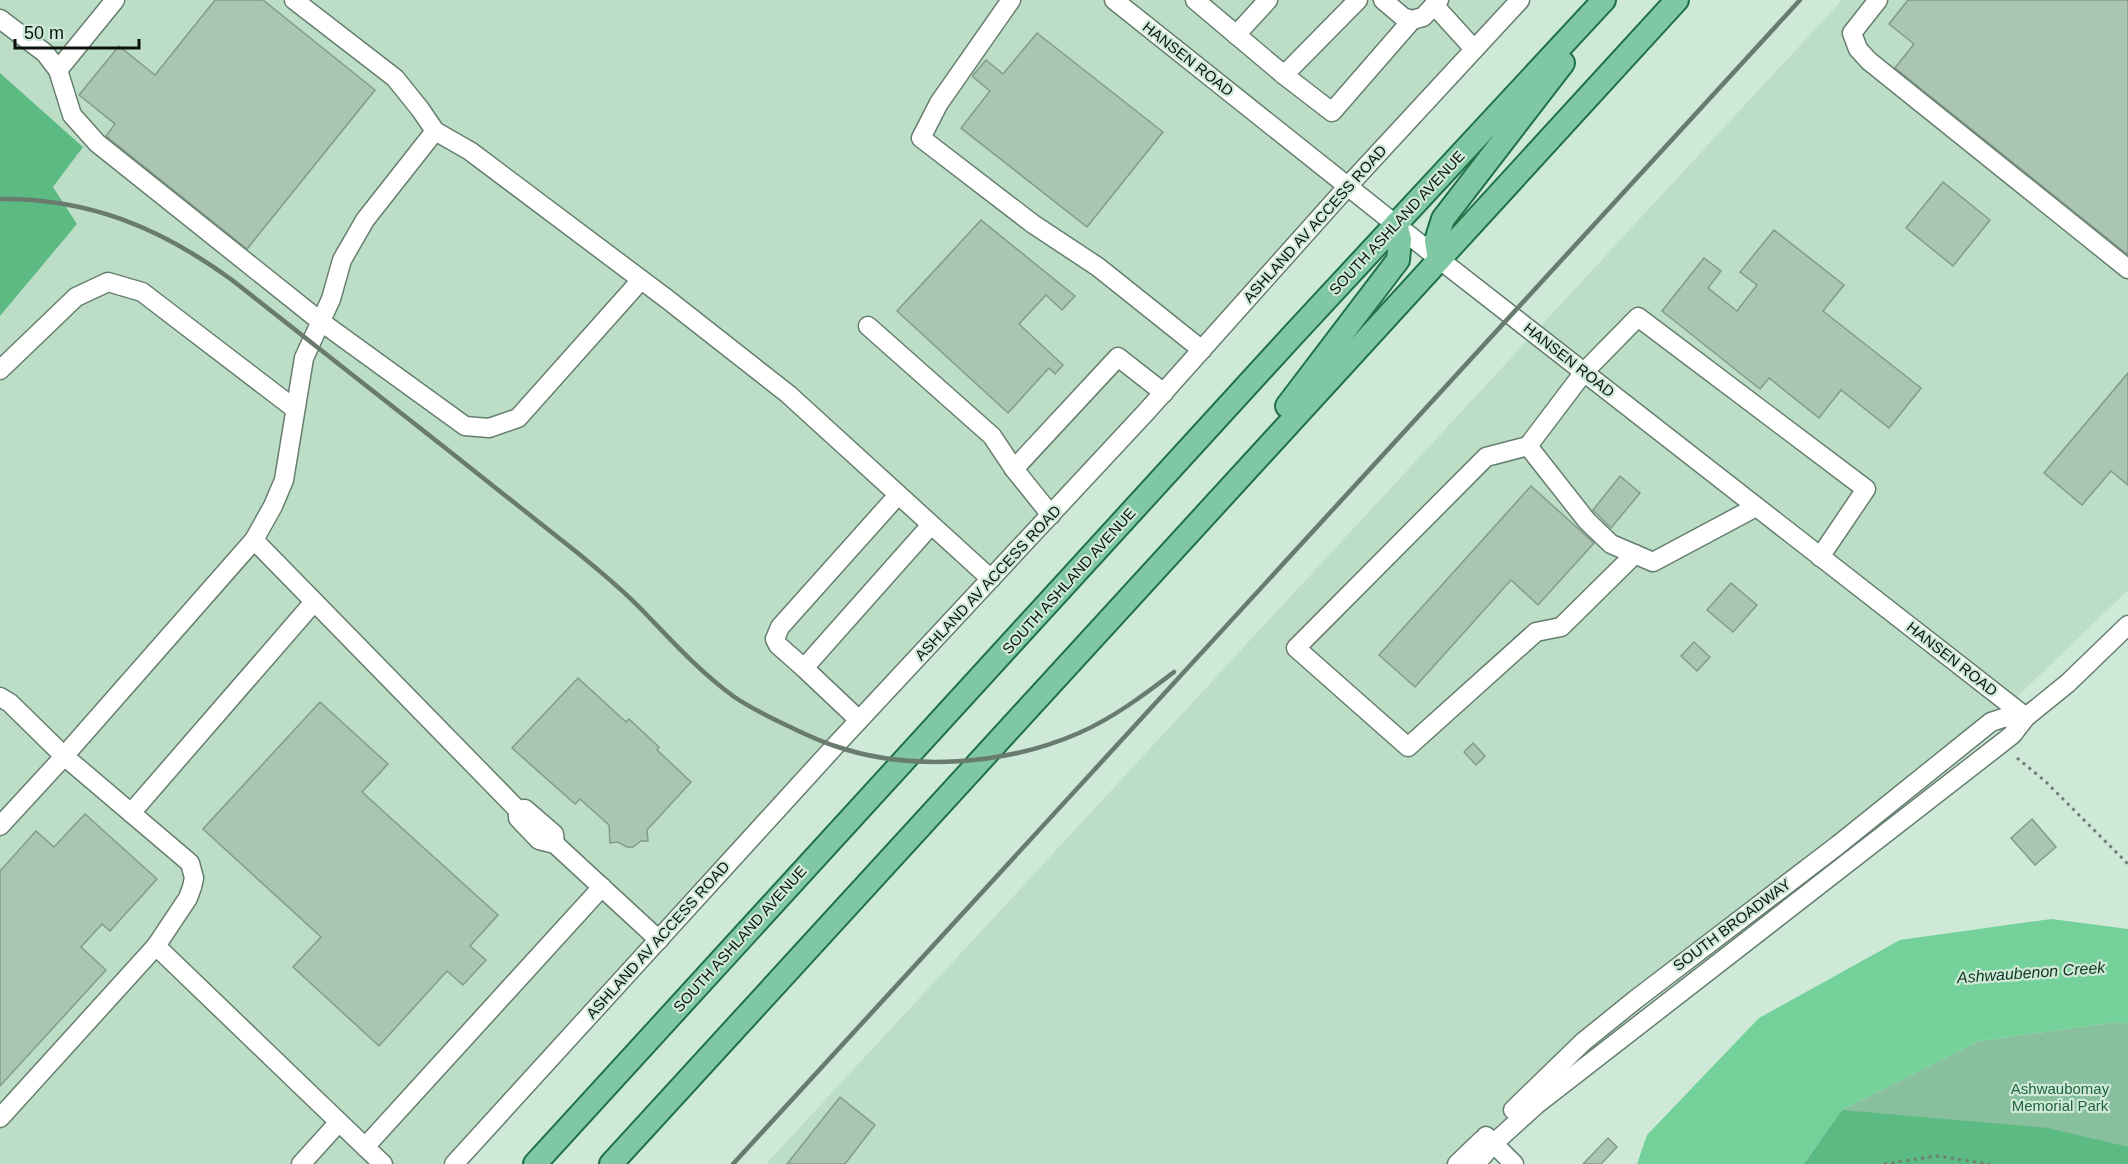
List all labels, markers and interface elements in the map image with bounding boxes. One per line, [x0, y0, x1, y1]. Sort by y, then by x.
scale bar [15, 12, 140, 50]
street label: HANSEN ROAD [1140, 18, 1237, 99]
text: 50 m [24, 23, 64, 43]
street label: ASHLAND AV ACCESS ROAD [1240, 141, 1390, 306]
street label: SOUTH ASHLAND AVENUE [1325, 147, 1468, 298]
street label: HANSEN ROAD [1521, 319, 1618, 400]
street label: ASHLAND AV ACCESS ROAD [911, 502, 1064, 664]
street label: SOUTH ASHLAND AVENUE [999, 504, 1139, 657]
street label: HANSEN ROAD [1904, 618, 2001, 699]
street label: ASHLAND AV ACCESS ROAD [583, 857, 733, 1022]
street label: SOUTH ASHLAND AVENUE [670, 862, 810, 1015]
street label: SOUTH BROADWAY [1670, 875, 1794, 974]
water label: Ashwaubenon Creek [1955, 959, 2107, 986]
park label: Ashwaubomay Memorial Park [2011, 1080, 2110, 1114]

